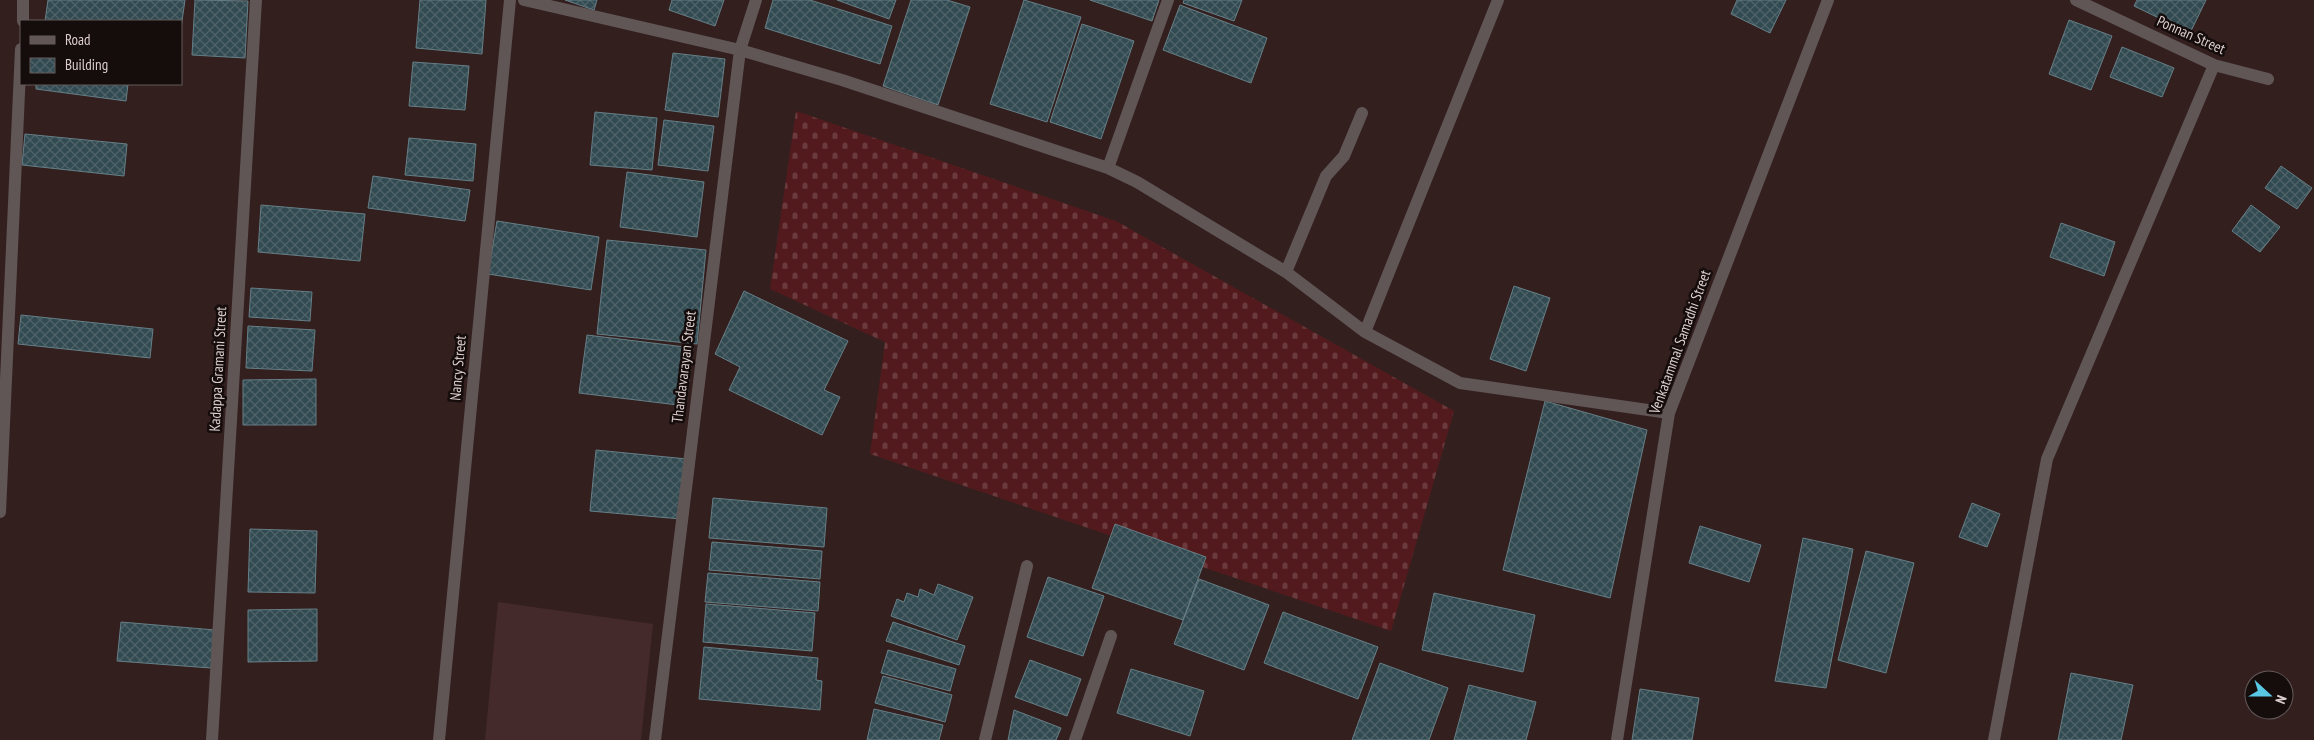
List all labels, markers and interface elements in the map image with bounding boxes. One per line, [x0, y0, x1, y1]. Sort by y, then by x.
street label: Ponnan Street [2154, 11, 2228, 58]
legend [20, 20, 182, 85]
text: Road [65, 30, 91, 49]
text: Building [65, 55, 108, 74]
street label: Venkatammal Samadhi Street [1644, 267, 1714, 417]
street label: Kadappa Gramani Street [205, 306, 230, 432]
street label: Thandavarayan Street [667, 310, 700, 424]
street label: Nancy Street [445, 335, 470, 401]
north arrow [2244, 670, 2294, 720]
text: N [2271, 693, 2291, 706]

